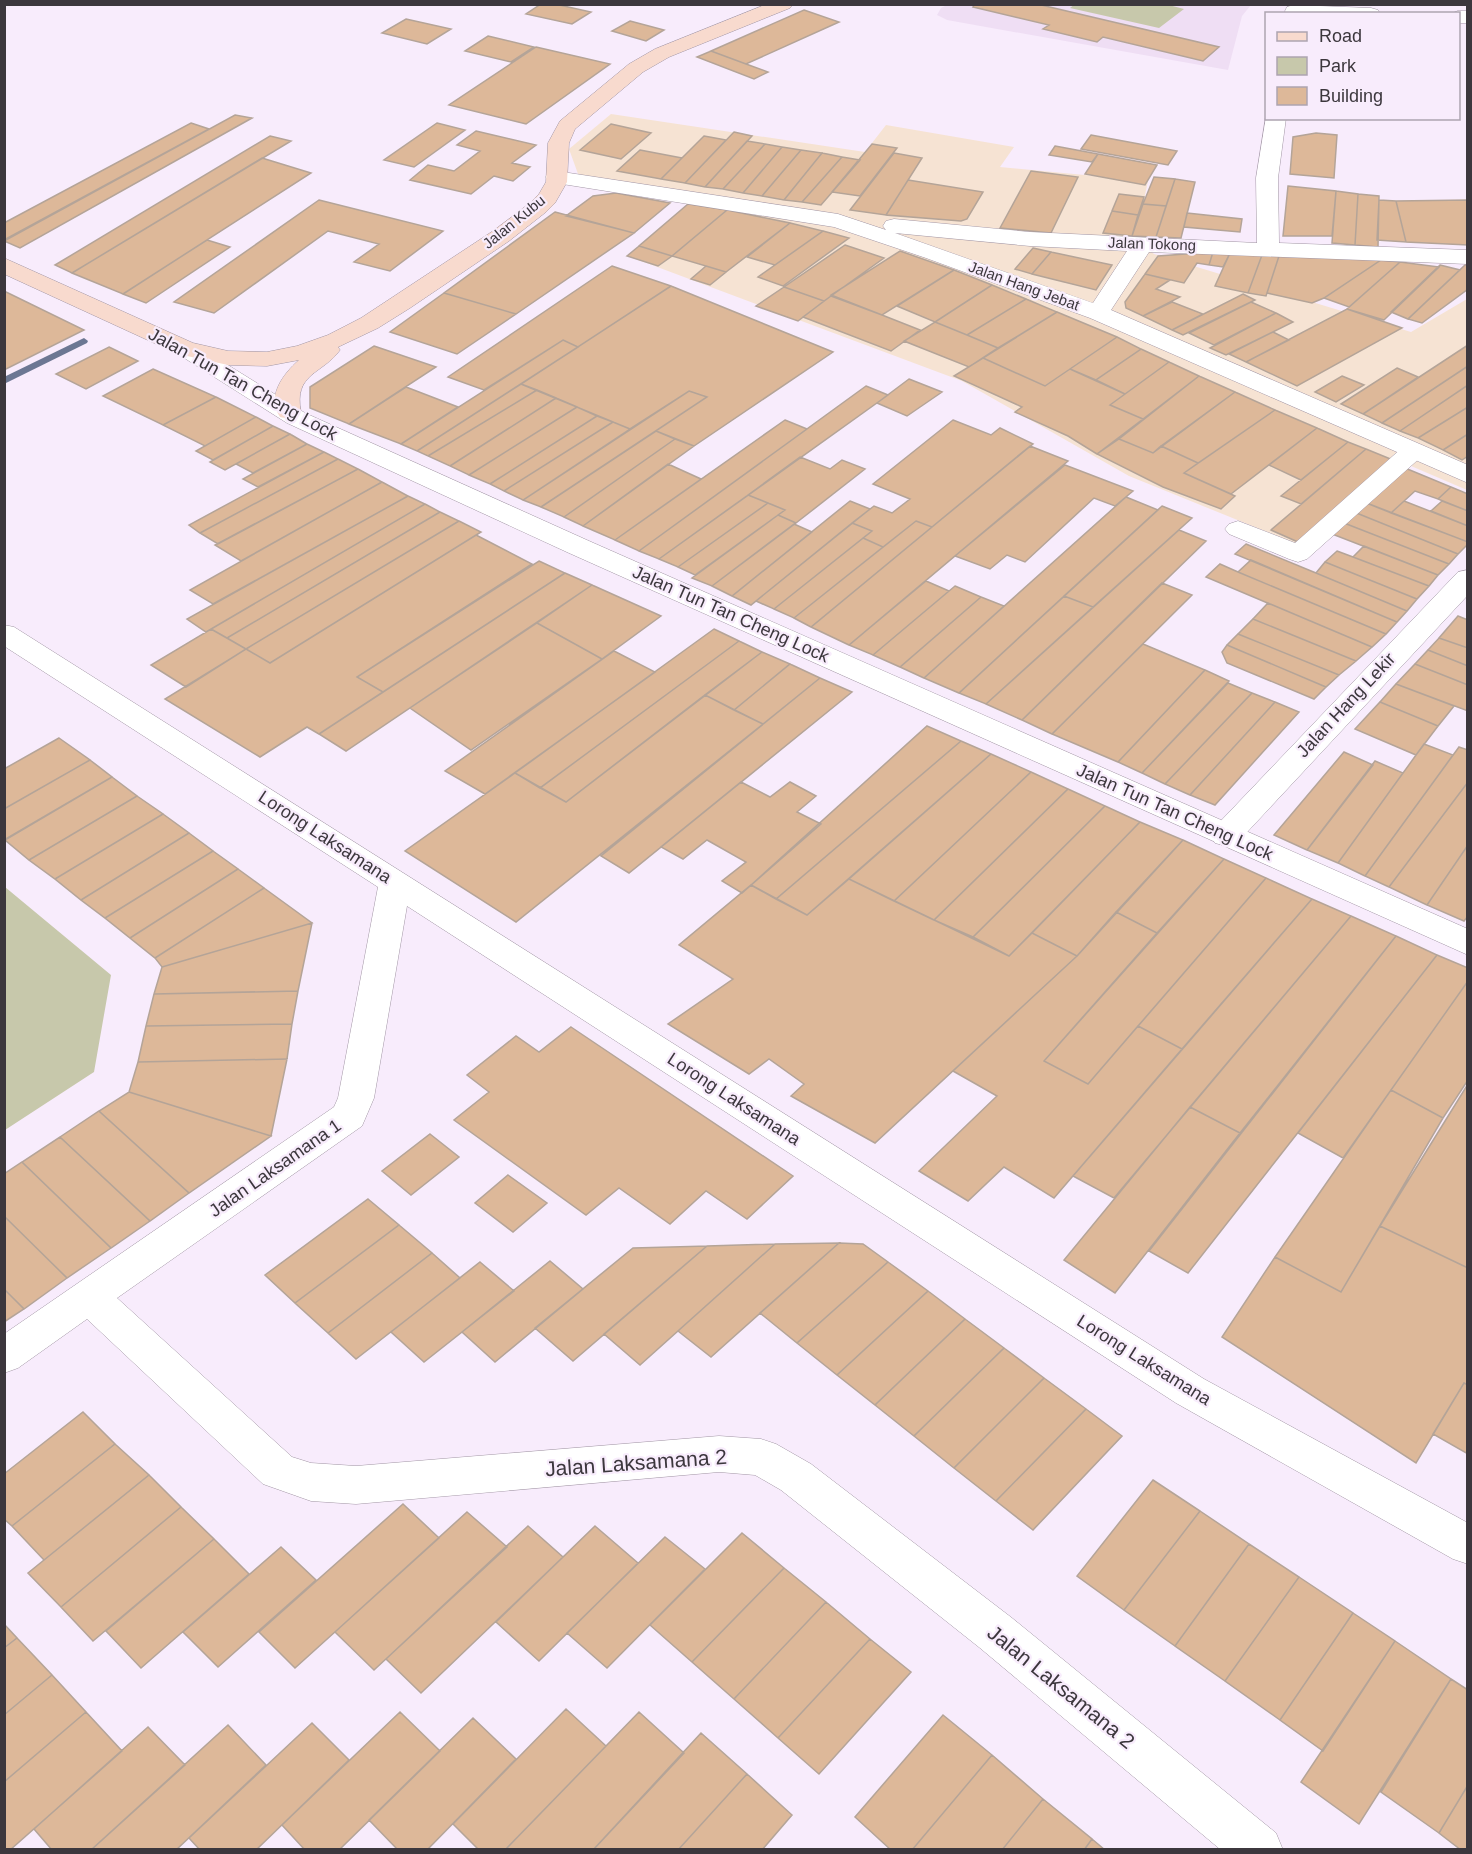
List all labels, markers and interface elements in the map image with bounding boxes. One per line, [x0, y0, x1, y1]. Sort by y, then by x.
legend [1265, 12, 1460, 120]
text: Road [1319, 26, 1362, 46]
text: Park [1319, 56, 1357, 76]
text: Building [1319, 86, 1383, 106]
street label: Jalan Kubu [479, 191, 548, 252]
street label: Jalan Tokong [1108, 233, 1196, 254]
street label: Jalan Hang Jebat [966, 258, 1083, 314]
street label: Jalan Tun Tan Cheng Lock [145, 324, 342, 445]
street label: Jalan Tun Tan Cheng Lock [630, 562, 833, 667]
street label: Jalan Hang Lekir [1293, 649, 1399, 761]
street label: Jalan Tun Tan Cheng Lock [1074, 760, 1277, 865]
street label: Lorong Laksamana [255, 787, 396, 888]
street label: Lorong Laksamana [664, 1049, 805, 1150]
street label: Jalan Laksamana 1 [205, 1115, 345, 1221]
street label: Lorong Laksamana [1073, 1311, 1215, 1410]
street label: Jalan Laksamana 2 [544, 1445, 728, 1480]
street label: Jalan Laksamana 2 [983, 1620, 1139, 1753]

